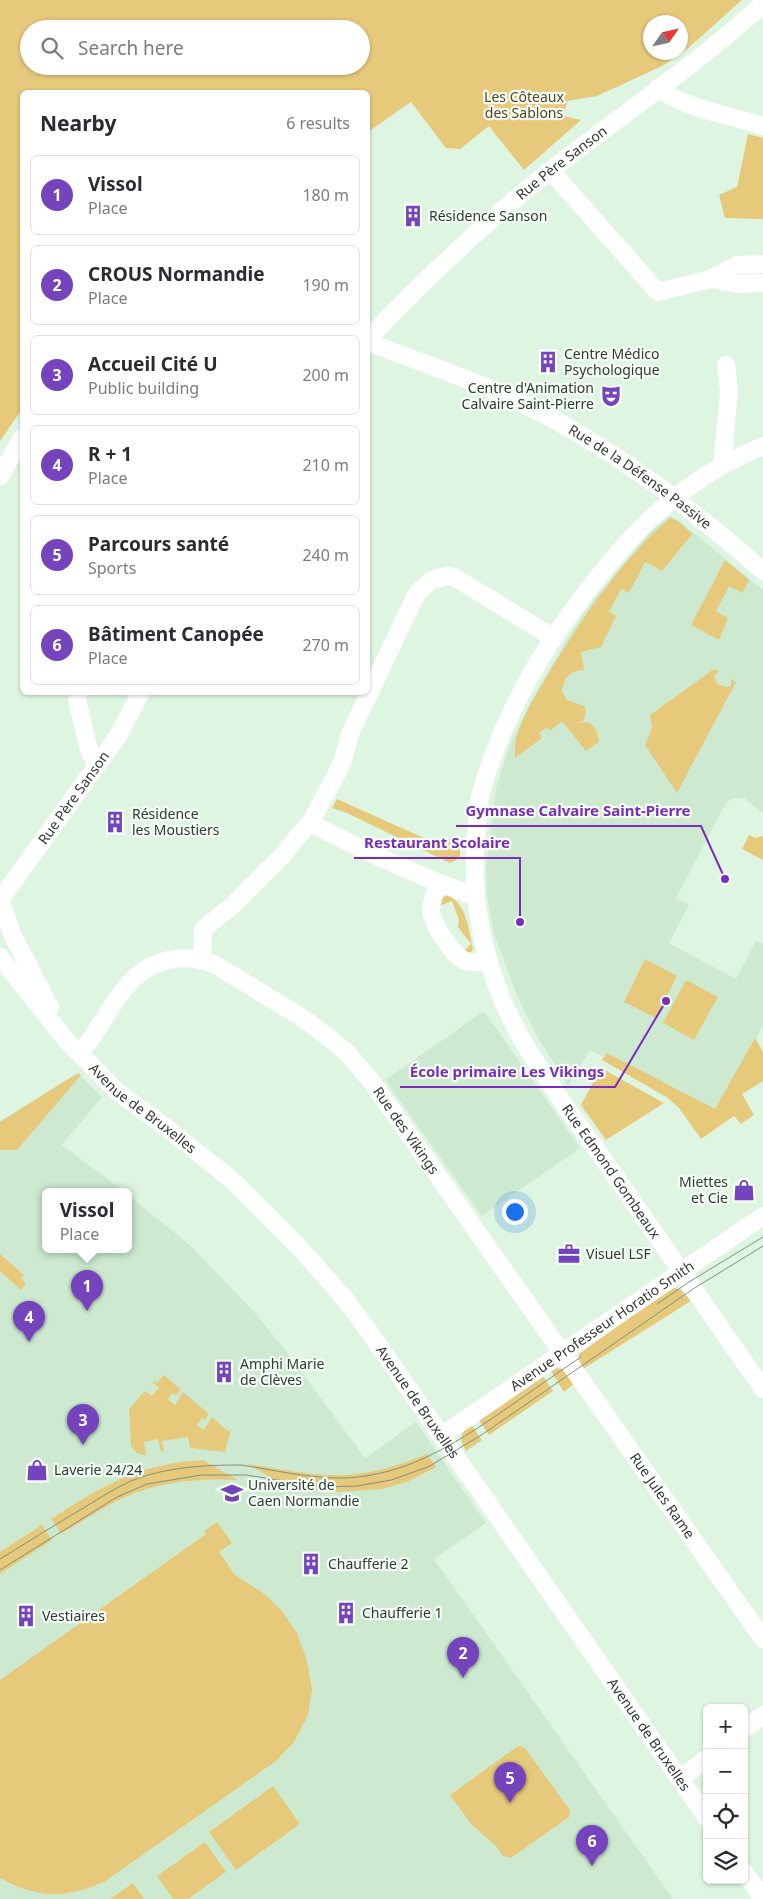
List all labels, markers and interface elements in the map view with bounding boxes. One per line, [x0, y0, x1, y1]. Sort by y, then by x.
north arrow [643, 15, 688, 60]
search box [20, 20, 370, 75]
icon: search [38, 34, 66, 62]
text: Search here [78, 35, 184, 61]
park label: Les Côteaux des Sablons [484, 87, 564, 122]
text: Nearby [40, 109, 116, 137]
text: 6 results [286, 112, 350, 134]
street label: Rue Père Sanson [512, 121, 611, 204]
text: Vissol [88, 171, 143, 197]
text: 1 [52, 184, 62, 206]
text: 180 m [302, 184, 349, 206]
text: Place [88, 197, 128, 219]
building icon: Résidence Sanson [400, 203, 426, 229]
place label: Résidence Sanson [429, 206, 547, 225]
text: CROUS Normandie [88, 261, 265, 287]
text: 2 [52, 274, 62, 296]
text: 190 m [302, 274, 349, 296]
text: Place [88, 287, 128, 309]
place label: Centre Médico Psychologique [564, 344, 660, 379]
building icon: Centre Médico Psychologique [535, 349, 561, 375]
text: Accueil Cité U [88, 351, 218, 377]
text: 3 [52, 364, 62, 386]
text: 200 m [302, 364, 349, 386]
text: Public building [88, 377, 199, 399]
place label: Centre d'Animation Calvaire Saint-Pierre [462, 378, 594, 413]
theatre icon: Centre d'Animation Calvaire Saint-Pierre [598, 383, 624, 409]
street label: Rue de la Défense Passive [565, 420, 716, 533]
text: R + 1 [88, 441, 132, 467]
text: 4 [52, 454, 62, 476]
text: 210 m [302, 454, 349, 476]
text: Place [88, 467, 128, 489]
text: Parcours santé [88, 531, 229, 557]
text: 5 [52, 544, 62, 566]
text: 240 m [302, 544, 349, 566]
text: Sports [88, 557, 136, 579]
text: Bâtiment Canopée [88, 621, 264, 647]
text: 6 [52, 634, 62, 656]
text: 270 m [302, 634, 349, 656]
text: Place [88, 647, 128, 669]
street label: Rue Père Sanson [33, 747, 113, 848]
callout: Gymnase Calvaire Saint-Pierre [456, 796, 701, 826]
text: Gymnase Calvaire Saint-Pierre [465, 800, 691, 820]
place label: Résidence les Moustiers [132, 804, 220, 839]
building icon: Résidence les Moustiers [102, 809, 128, 835]
callout: Restaurant Scolaire [354, 828, 520, 858]
text: Restaurant Scolaire [364, 832, 510, 852]
callout: École primaire Les Vikings [400, 1057, 615, 1087]
street label: Avenue de Bruxelles [85, 1059, 201, 1157]
text: École primaire Les Vikings [410, 1061, 604, 1081]
street label: Rue des Vikings [369, 1083, 444, 1178]
street label: Rue Edmond Gombeaux [558, 1100, 666, 1243]
place label: Miettes et Cie [679, 1172, 728, 1207]
shop icon: Miettes et Cie [731, 1177, 757, 1203]
popup [42, 1188, 132, 1253]
text: Vissol [60, 1197, 114, 1223]
your location [502, 1199, 528, 1225]
text: Place [60, 1223, 99, 1245]
office icon: Visuel LSF [556, 1241, 582, 1267]
place label: Visuel LSF [586, 1244, 651, 1263]
street label: Avenue Professeur Horatio Smith [506, 1256, 697, 1395]
pin: 1 [71, 1270, 103, 1311]
pin: 4 [13, 1301, 45, 1342]
street label: Avenue de Bruxelles [372, 1341, 464, 1462]
place label: Amphi Marie de Clèves [240, 1354, 324, 1389]
building icon: Amphi Marie de Clèves [211, 1359, 237, 1385]
pin: 3 [67, 1404, 99, 1445]
street label: Rue Jules Rame [626, 1449, 700, 1542]
shop icon: Laverie 24/24 [24, 1457, 50, 1483]
place label: Laverie 24/24 [54, 1460, 142, 1479]
place label: Université de Caen Normandie [248, 1475, 360, 1510]
school or university icon: Université de Caen Normandie [219, 1480, 245, 1506]
building icon: Chaufferie 2 [298, 1551, 324, 1577]
place label: Chaufferie 2 [328, 1554, 408, 1573]
building icon: Chaufferie 1 [333, 1600, 359, 1626]
building icon: Vestiaires [13, 1603, 39, 1629]
place label: Chaufferie 1 [362, 1603, 442, 1622]
place label: Vestiaires [42, 1606, 105, 1625]
pin: 2 [447, 1637, 479, 1678]
street label: Avenue de Bruxelles [603, 1674, 695, 1795]
map controls [703, 1704, 748, 1884]
button: + [703, 1704, 748, 1749]
button: − [703, 1749, 748, 1794]
pin: 5 [494, 1762, 526, 1803]
button: locate [703, 1794, 748, 1839]
pin: 6 [576, 1825, 608, 1866]
button: layers [703, 1839, 748, 1884]

